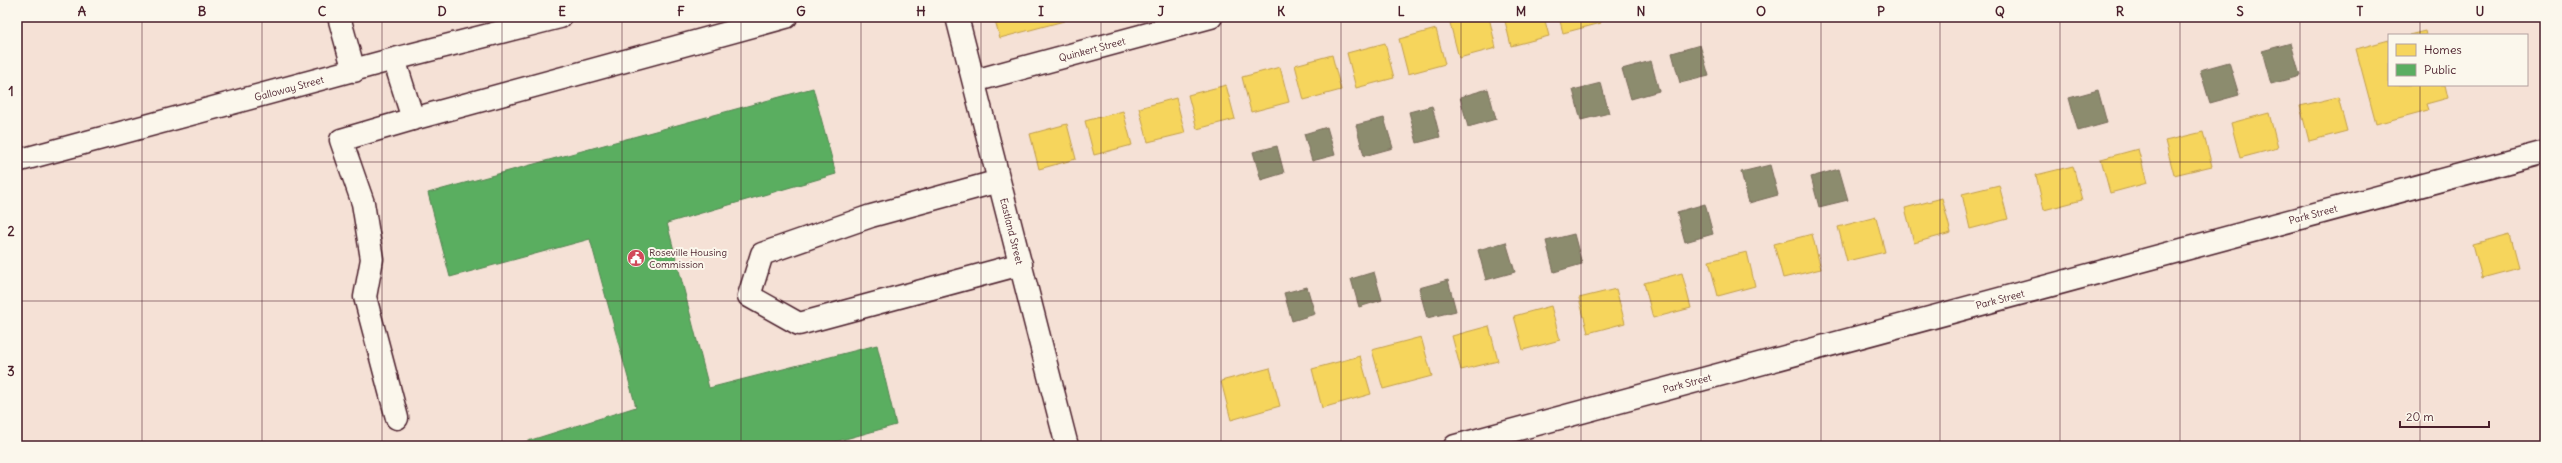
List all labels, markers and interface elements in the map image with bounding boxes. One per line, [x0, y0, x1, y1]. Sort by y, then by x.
text: A [78, 3, 87, 20]
text: B [198, 3, 207, 20]
text: C [318, 3, 327, 20]
text: D [437, 3, 447, 20]
text: E [558, 3, 566, 20]
text: F [677, 3, 685, 20]
text: G [796, 3, 806, 20]
text: H [916, 3, 926, 20]
text: I [1038, 3, 1044, 20]
text: J [1158, 3, 1165, 20]
text: K [1277, 3, 1286, 20]
text: L [1397, 3, 1405, 20]
text: M [1516, 3, 1526, 20]
text: N [1637, 3, 1645, 20]
text: O [1756, 3, 1766, 20]
text: P [1877, 3, 1885, 20]
text: Q [1995, 3, 2005, 20]
text: R [2116, 3, 2125, 20]
text: S [2236, 3, 2244, 20]
text: T [2357, 3, 2364, 20]
text: U [2476, 3, 2484, 20]
street label: Quinkert Street [1057, 34, 1127, 65]
legend [2388, 34, 2528, 86]
text: Homes [2424, 42, 2462, 57]
text: Public [2424, 62, 2456, 77]
street label: Galloway Street [253, 73, 326, 104]
text: 1 [8, 83, 14, 100]
street label: Eastland Street [997, 197, 1026, 266]
street label: Park Street [2287, 202, 2339, 227]
text: 2 [7, 223, 15, 240]
place label: Roseville Housing Commission [649, 246, 727, 271]
public building icon: Roseville Housing Commission [626, 248, 646, 268]
street label: Park Street [1974, 287, 2026, 312]
text: 3 [7, 363, 15, 380]
street label: Park Street [1661, 371, 1713, 396]
scale bar [2400, 403, 2489, 429]
text: 20 m [2406, 409, 2434, 424]

